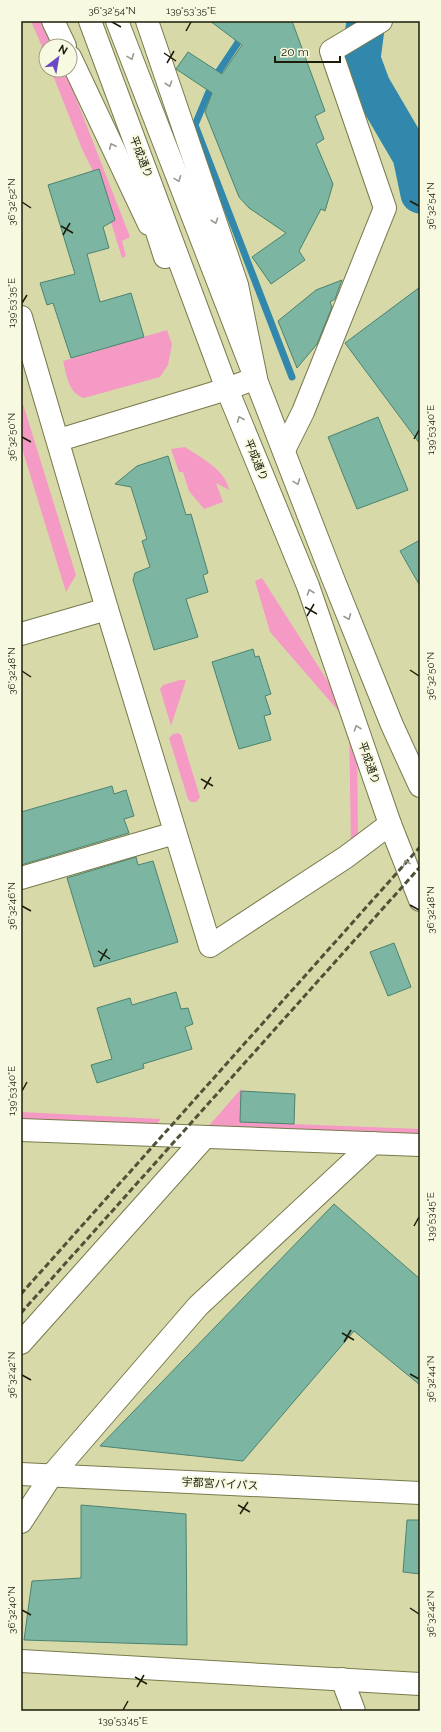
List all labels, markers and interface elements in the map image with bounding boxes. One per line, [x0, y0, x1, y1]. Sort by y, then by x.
text: 36°32'54"N [88, 5, 136, 16]
text: 139°53'35"E [166, 5, 216, 16]
north arrow [38, 38, 78, 78]
scale bar [275, 38, 340, 64]
text: N [56, 42, 70, 58]
text: 20 m [281, 45, 309, 59]
one-way arrow [127, 54, 135, 61]
one-way arrow [164, 81, 173, 88]
street label: 平成通り [127, 134, 155, 180]
one-way arrow [109, 143, 117, 150]
one-way arrow [173, 175, 181, 182]
text: 36°32'52"N [6, 178, 17, 226]
text: 36°32'54"N [425, 182, 436, 230]
one-way arrow [210, 217, 219, 224]
text: 139°53'35"E [6, 278, 17, 328]
text: 139°53'40"E [425, 405, 436, 455]
text: 36°32'50"N [6, 413, 17, 461]
one-way arrow [236, 416, 244, 423]
street label: 平成通り [242, 437, 270, 483]
one-way arrow [292, 479, 300, 486]
one-way arrow [307, 588, 315, 595]
one-way arrow [344, 613, 352, 620]
text: 36°32'48"N [6, 647, 17, 695]
text: 36°32'50"N [425, 652, 436, 700]
one-way arrow [353, 724, 362, 731]
street label: 平成通り [356, 740, 382, 786]
one-way arrow [402, 860, 410, 867]
text: 36°32'46"N [6, 882, 17, 930]
text: 36°32'48"N [425, 886, 436, 934]
text: 139°53'40"E [6, 1066, 17, 1116]
text: 139°53'45"E [425, 1192, 436, 1242]
text: 36°32'42"N [6, 1352, 17, 1398]
text: 36°32'44"N [425, 1355, 436, 1403]
street label: 宇都宮バイパス [181, 1475, 259, 1493]
text: 36°32'40"N [6, 1586, 17, 1634]
text: 36°32'42"N [425, 1591, 436, 1637]
text: 139°53'45"E [98, 1715, 148, 1726]

